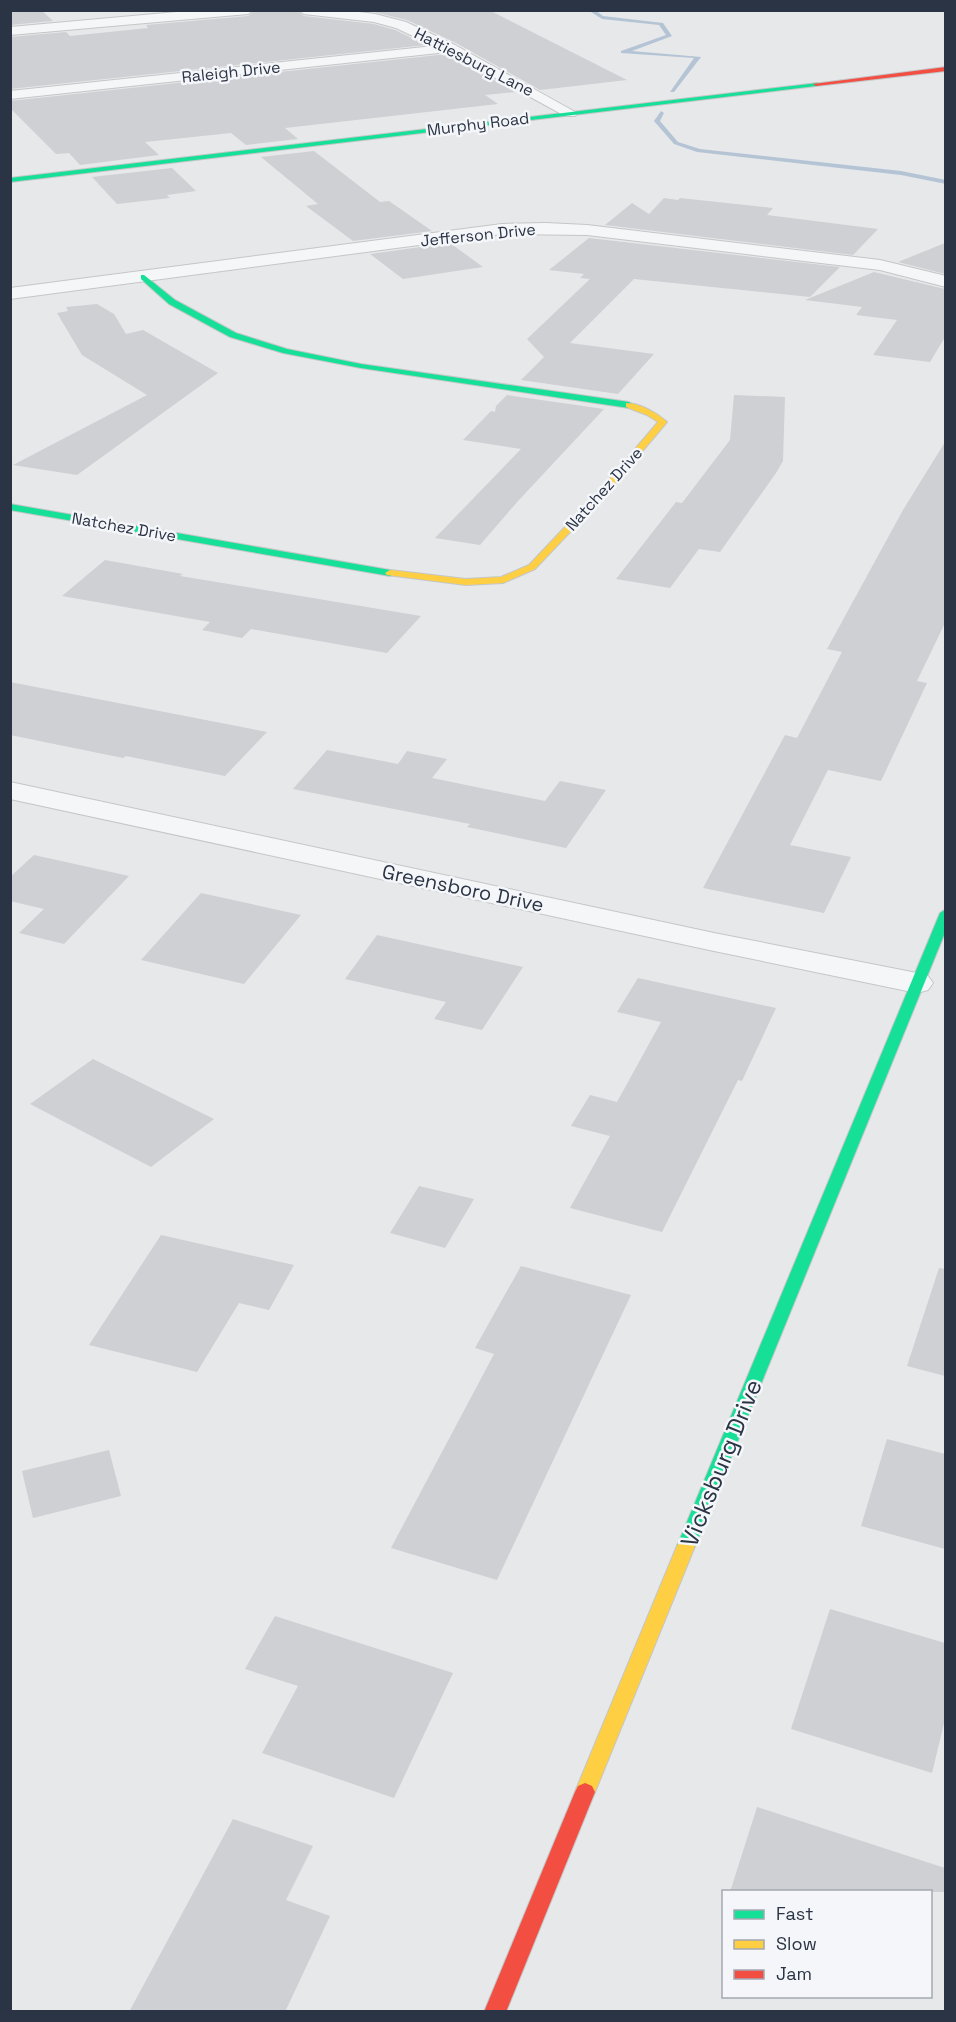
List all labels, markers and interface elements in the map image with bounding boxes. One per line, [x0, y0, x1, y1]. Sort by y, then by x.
street label: Hattiesburg Lane [411, 23, 537, 101]
street label: Raleigh Drive [181, 56, 281, 88]
street label: Murphy Road [426, 107, 530, 141]
street label: Jefferson Drive [419, 218, 537, 252]
street label: Natchez Drive [561, 443, 647, 535]
street label: Natchez Drive [70, 507, 178, 547]
street label: Greensboro Drive [380, 858, 546, 918]
street label: Vicksburg Drive [673, 1375, 769, 1551]
legend [722, 1890, 932, 1998]
text: Fast [776, 1902, 813, 1925]
text: Slow [776, 1932, 817, 1955]
text: Jam [776, 1962, 812, 1985]

